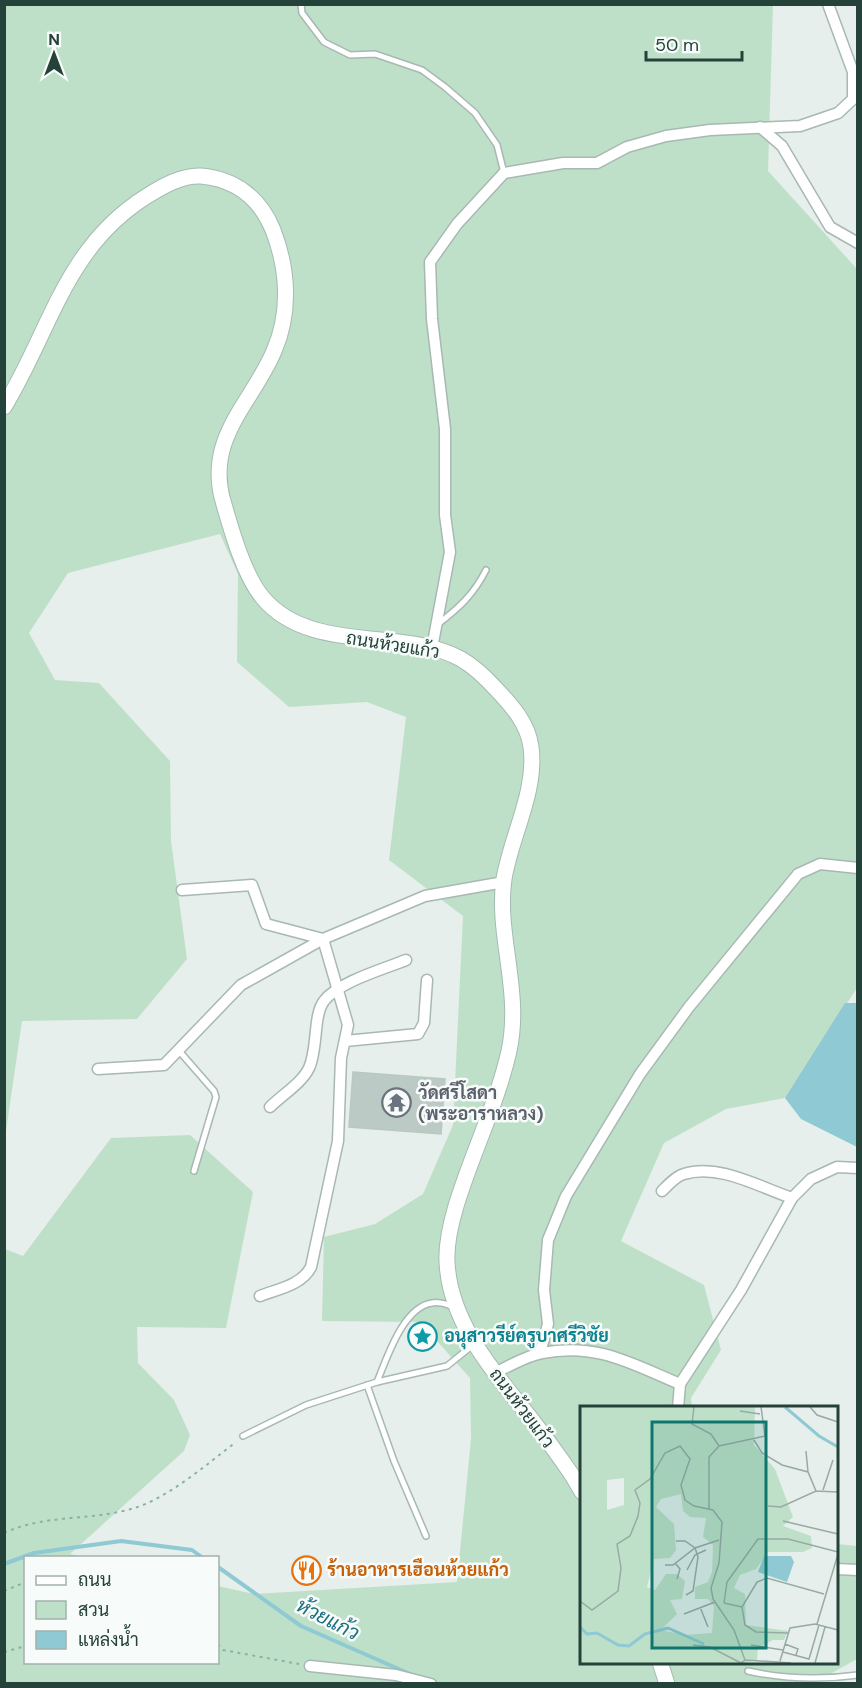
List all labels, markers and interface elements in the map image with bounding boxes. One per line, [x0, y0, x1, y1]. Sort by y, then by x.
north arrow [24, 24, 84, 84]
scale bar [646, 24, 742, 62]
text: N [48, 29, 60, 50]
text: 50 m [655, 33, 699, 57]
street label: ถนนห้วยแก้ว [345, 626, 441, 664]
place label: วัดศรีโสดา (พระอาราหลวง) [418, 1080, 544, 1126]
temple icon: วัดศรีโสดา (พระอาราหลวง) [381, 1087, 413, 1119]
place icon: อนุสาวรีย์ครูบาศรีวิชัย [407, 1320, 439, 1352]
place label: อนุสาวรีย์ครูบาศรีวิชัย [444, 1323, 609, 1350]
street label: ถนนห้วยแก้ว [484, 1363, 560, 1453]
inset map [580, 1406, 838, 1664]
restaurant icon: ร้านอาหารเฮือนห้วยแก้ว [290, 1554, 322, 1586]
legend [24, 1556, 219, 1664]
place label: ร้านอาหารเฮือนห้วยแก้ว [327, 1558, 509, 1582]
text: ถนน [78, 1568, 111, 1592]
water label: ห้วยแก้ว [292, 1592, 364, 1646]
text: สวน [78, 1598, 109, 1622]
text: แหล่งน้ำ [78, 1624, 139, 1652]

